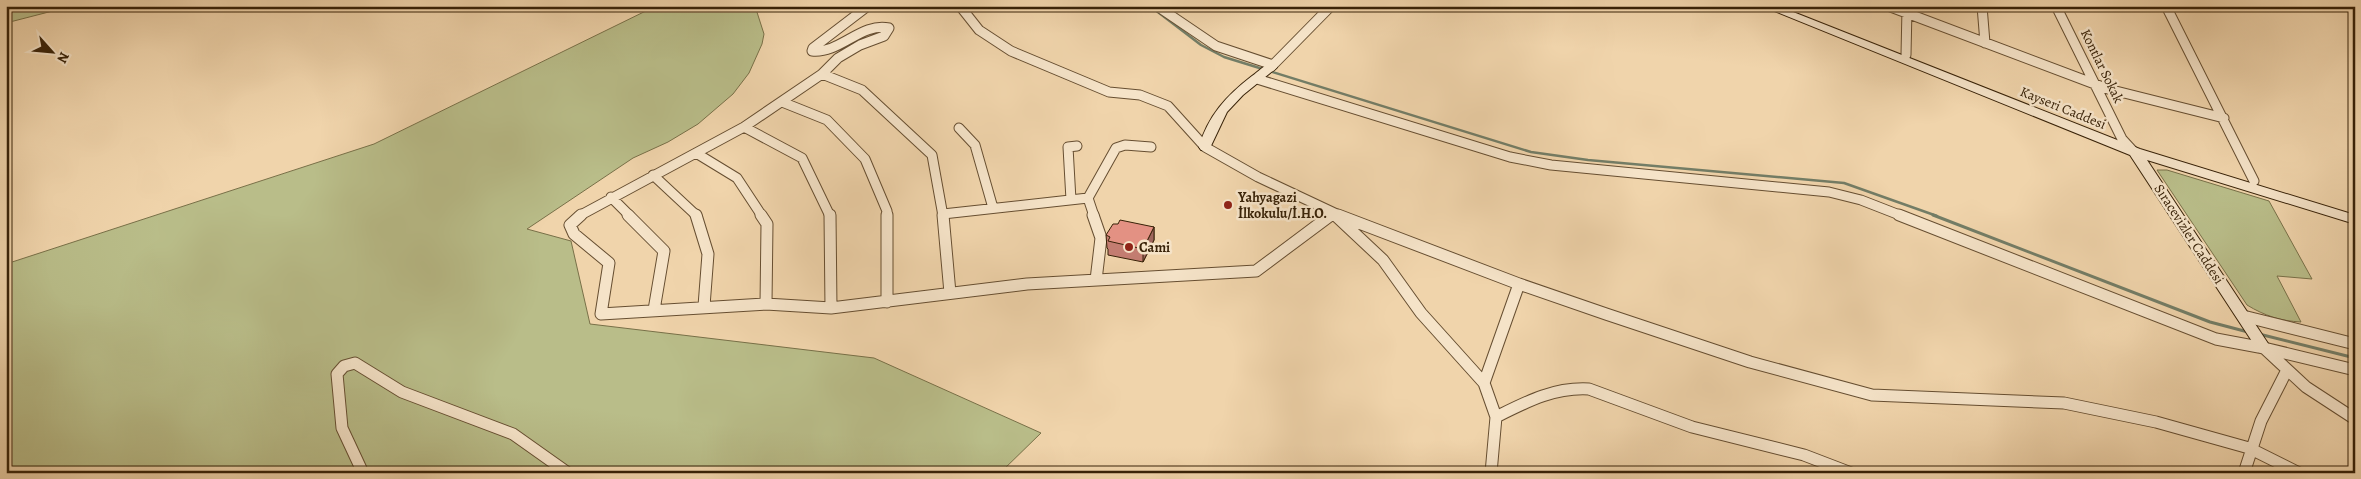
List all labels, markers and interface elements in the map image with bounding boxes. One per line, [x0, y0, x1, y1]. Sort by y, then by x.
street label: Kontlar Sokak [2076, 26, 2128, 106]
north arrow [28, 28, 78, 78]
text: N [52, 49, 74, 67]
street label: Kayseri Caddesi [2017, 82, 2109, 134]
street label: Sıracevizler Caddesi [2150, 180, 2229, 288]
place label: Yahyagazi İlkokulu/İ.H.O. [1237, 188, 1327, 223]
marker: Yahyagazi İlkokulu/İ.H.O. [1222, 199, 1234, 211]
place label: Cami [1139, 238, 1170, 257]
marker: Cami [1123, 241, 1135, 253]

